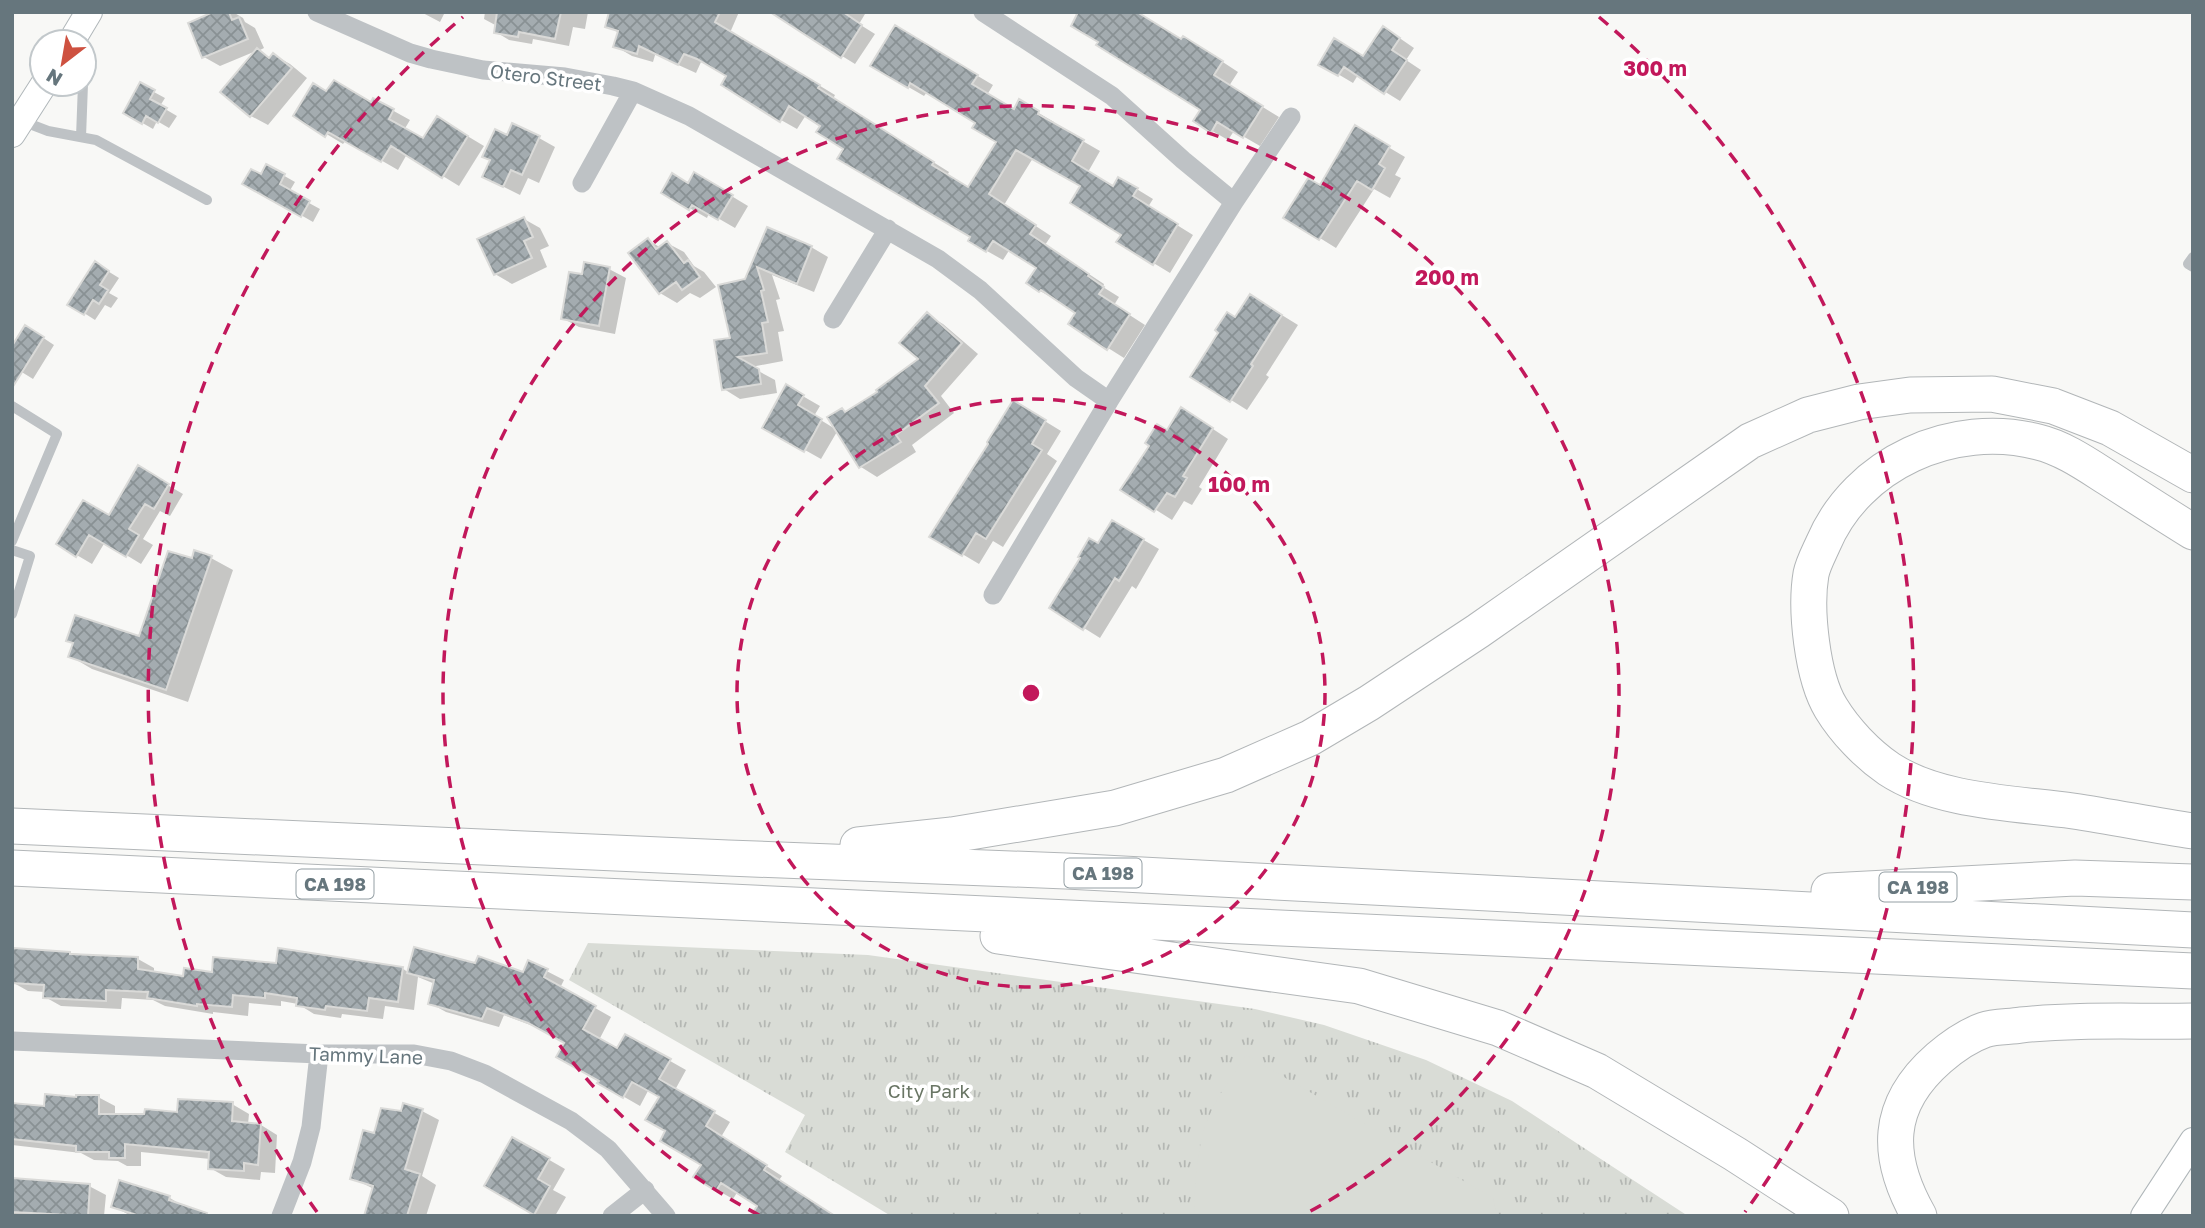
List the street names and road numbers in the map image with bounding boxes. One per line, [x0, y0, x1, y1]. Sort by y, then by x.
street label: Otero Street [489, 59, 603, 95]
road number: CA 198 [1064, 858, 1142, 888]
road number: CA 198 [296, 870, 374, 898]
road number: CA 198 [1880, 872, 1956, 902]
street label: Tammy Lane [309, 1042, 423, 1068]

